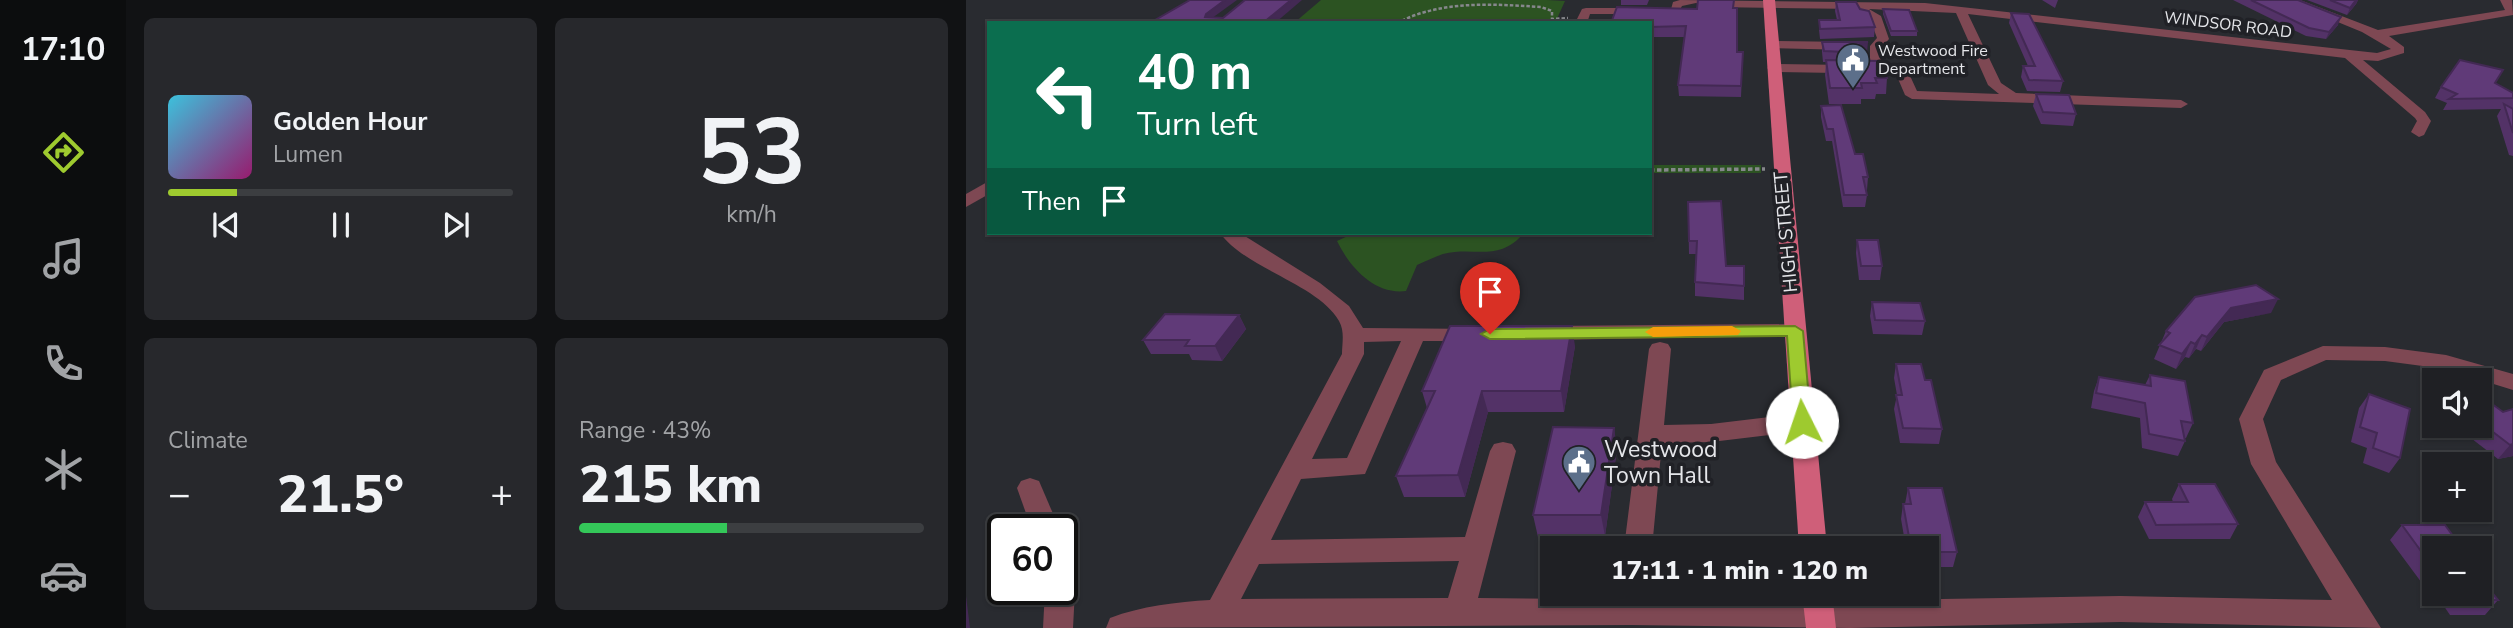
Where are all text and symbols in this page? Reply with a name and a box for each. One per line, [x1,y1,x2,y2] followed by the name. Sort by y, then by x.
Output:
[2163,6,2293,44] street label: WINDSOR ROAD
[21,28,105,71] text: 17:10
[1137,39,1252,106] text: 40 m
[1878,40,1988,80] place label: Westwood Fire Department
[1834,41,1872,90] public building icon: Westwood Fire Department
[1022,49,1113,140] icon: left
[697,91,806,215] text: 53
[1137,103,1257,146] text: Turn left
[273,104,428,139] text: Golden Hour
[39,128,88,177] icon: directions
[273,139,343,170] text: Lumen
[1768,170,1804,294] street label: HIGH STREET
[1095,182,1133,220] icon: arrive
[1022,184,1081,219] text: Then
[726,199,777,230] text: km/h
[207,206,245,244] icon: previous
[322,206,360,244] icon: pause
[437,206,475,244] icon: next
[39,234,88,283] icon: music
[1460,262,1520,334] pin
[1471,273,1509,311] icon: arrive
[39,339,88,388] icon: phone
[2422,368,2492,606] map controls
[2422,368,2492,438] button: sound
[1765,385,1839,459] position arrow
[579,415,711,446] text: Range · 43%
[168,425,248,456] text: Climate
[1604,434,1718,491] place label: Westwood Town Hall
[1560,443,1598,492] public building icon: Westwood Town Hall
[39,445,88,494] icon: climate
[579,449,762,520] text: 215 km
[2422,452,2492,522] button: +
[277,459,404,530] text: 21.5°
[168,469,191,520] text: −
[490,469,513,520] text: +
[987,514,1078,605] speed limit sign: 60
[2422,536,2492,606] button: −
[39,551,88,600] icon: car
[1611,553,1868,588] text: 17:11 · 1 min · 120 m

